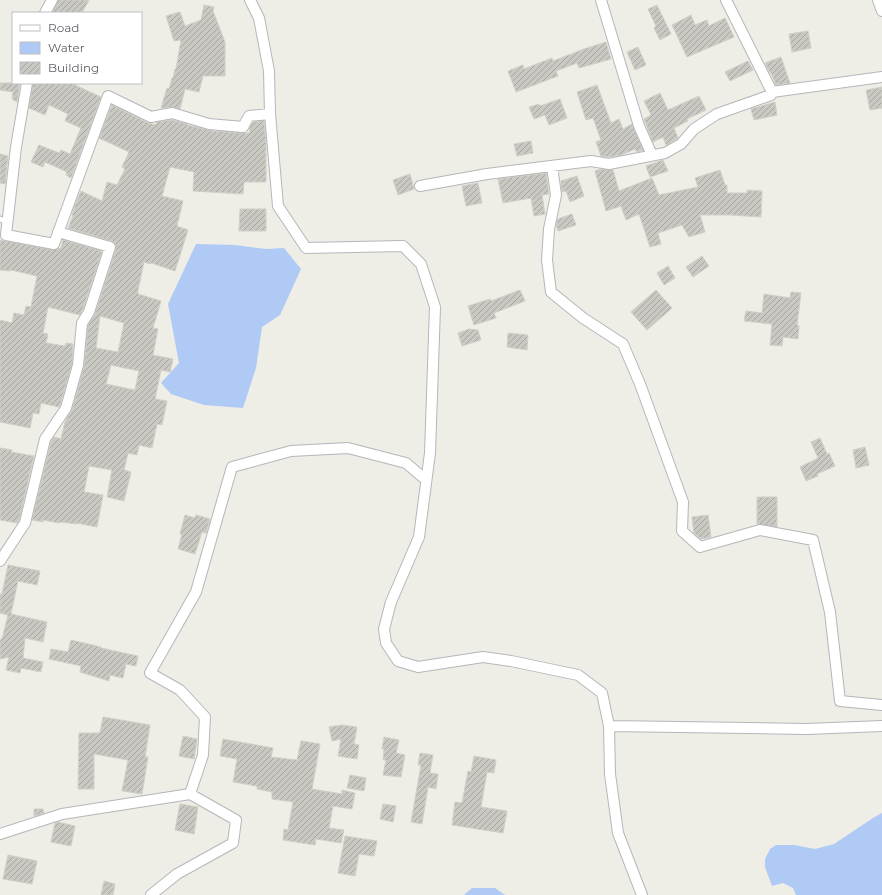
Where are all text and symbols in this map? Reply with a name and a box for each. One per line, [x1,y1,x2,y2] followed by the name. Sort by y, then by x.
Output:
[12,12,142,84] legend
[48,20,79,35] text: Road
[48,40,85,55] text: Water
[48,60,99,75] text: Building

